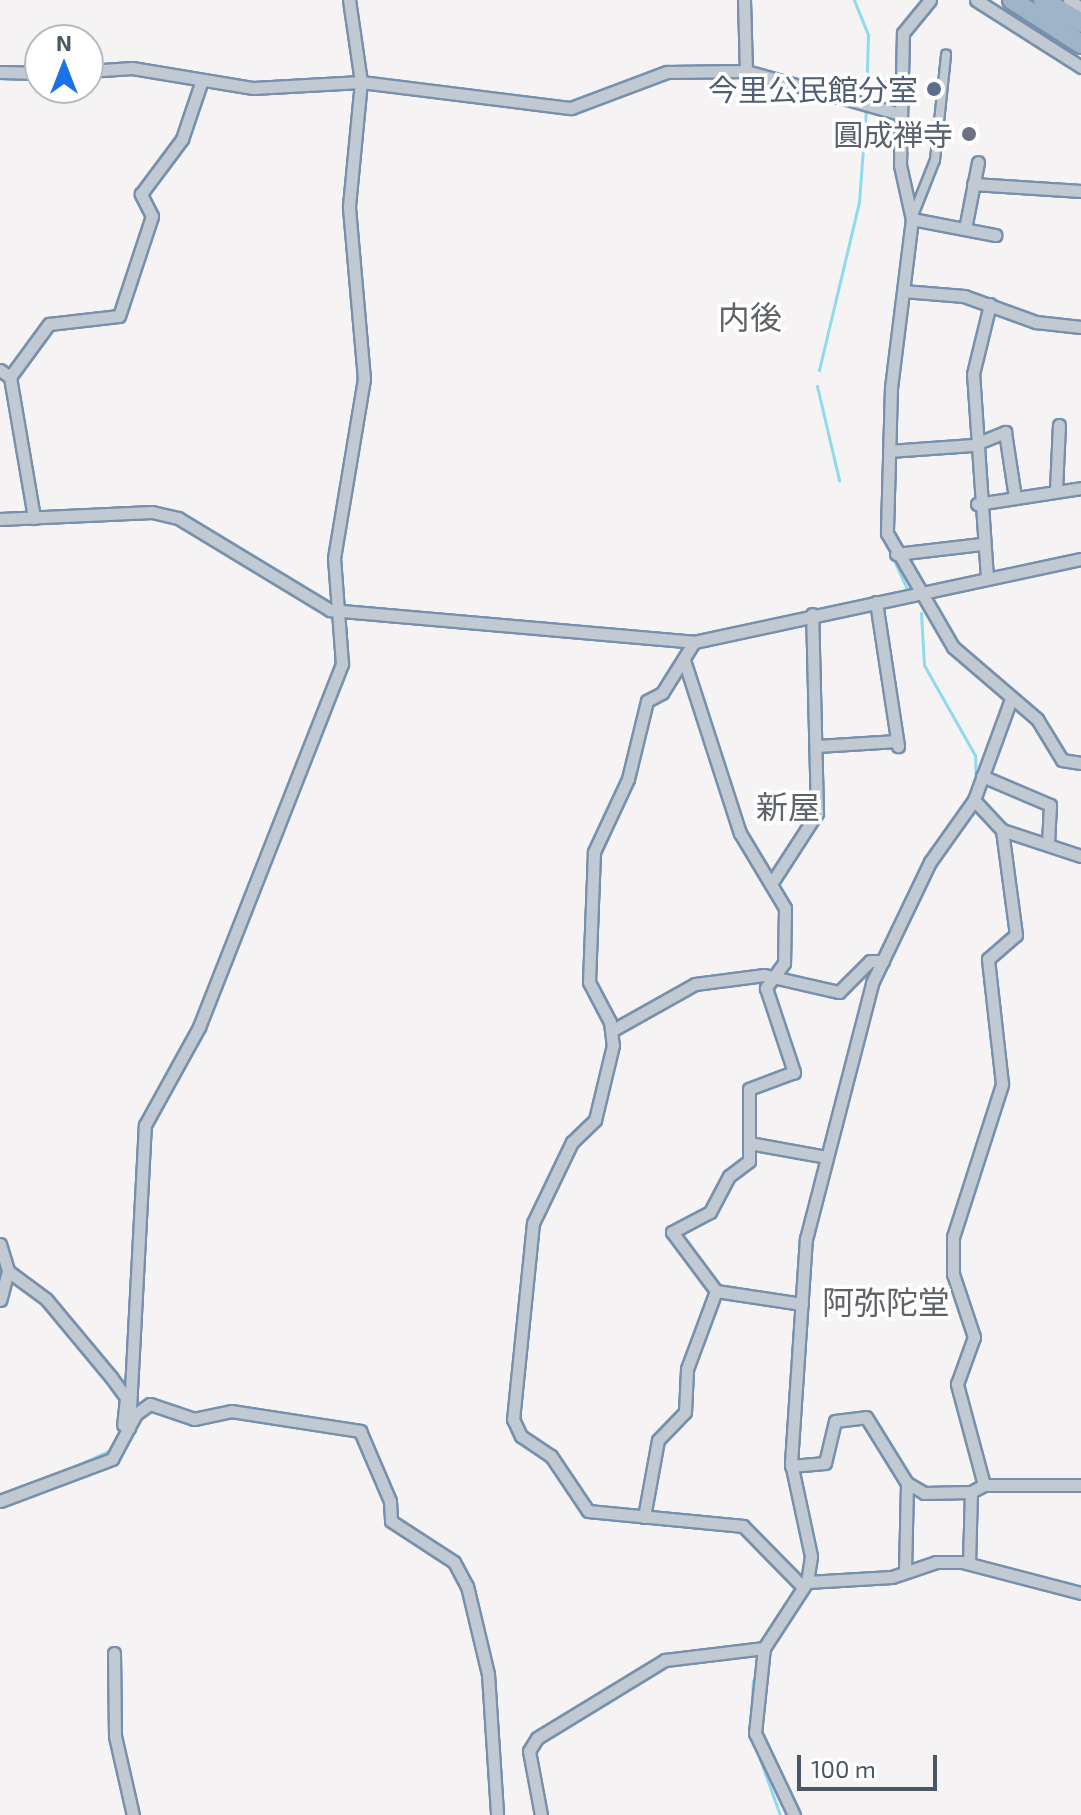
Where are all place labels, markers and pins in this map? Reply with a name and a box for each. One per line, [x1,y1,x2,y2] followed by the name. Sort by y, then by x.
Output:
[708,71,918,107] place label: 今里公民館分室
[925,80,943,98] marker: 今里公民館分室
[833,116,953,152] place label: 圓成禅寺
[960,125,978,143] marker: 圓成禅寺

